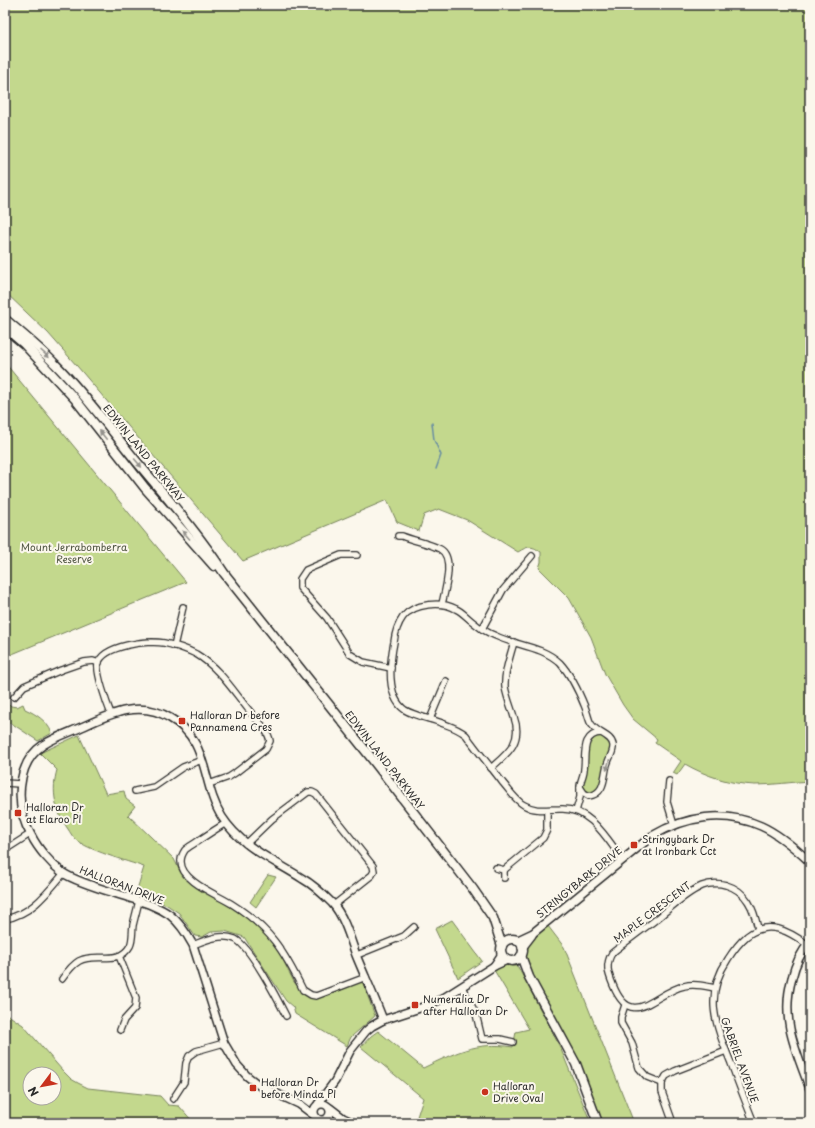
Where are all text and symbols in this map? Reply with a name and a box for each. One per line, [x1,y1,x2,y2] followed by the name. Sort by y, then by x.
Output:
[40,349,49,358] one-way arrow
[100,401,189,505] street label: EDWIN LAND PARKWAY
[99,429,107,440] one-way arrow
[134,458,143,469] one-way arrow
[182,529,191,540] one-way arrow
[21,539,128,566] park label: Mount Jerrabomberra Reserve
[190,707,280,734] place label: Halloran Dr before Pannamena Cres
[342,707,429,813] street label: EDWIN LAND PARKWAY
[177,716,187,726] marker: Halloran Dr before Pannamena Cres
[604,759,610,771] one-way arrow
[26,799,84,826] place label: Halloran Dr at Elaroo Pl
[13,808,23,818] marker: Halloran Dr at Elaroo Pl
[642,831,716,858] place label: Stringybark Dr at Ironbark Cct
[629,840,639,850] marker: Stringybark Dr at Ironbark Cct
[533,842,625,921] street label: STRINGYBARK DRIVE
[78,861,167,908] street label: HALLORAN DRIVE
[610,877,694,946] street label: MAPLE CRESCENT
[423,991,508,1018] place label: Numeralia Dr after Halloran Dr
[410,1000,420,1010] marker: Numeralia Dr after Halloran Dr
[718,1015,763,1105] street label: GABRIEL AVENUE
[22,1066,62,1106] north arrow
[261,1074,336,1101] place label: Halloran Dr before Minda Pl
[493,1078,544,1105] place label: Halloran Drive Oval
[23,1083,43,1100] text: N
[248,1083,258,1093] marker: Halloran Dr before Minda Pl
[480,1087,490,1097] marker: Halloran Drive Oval

